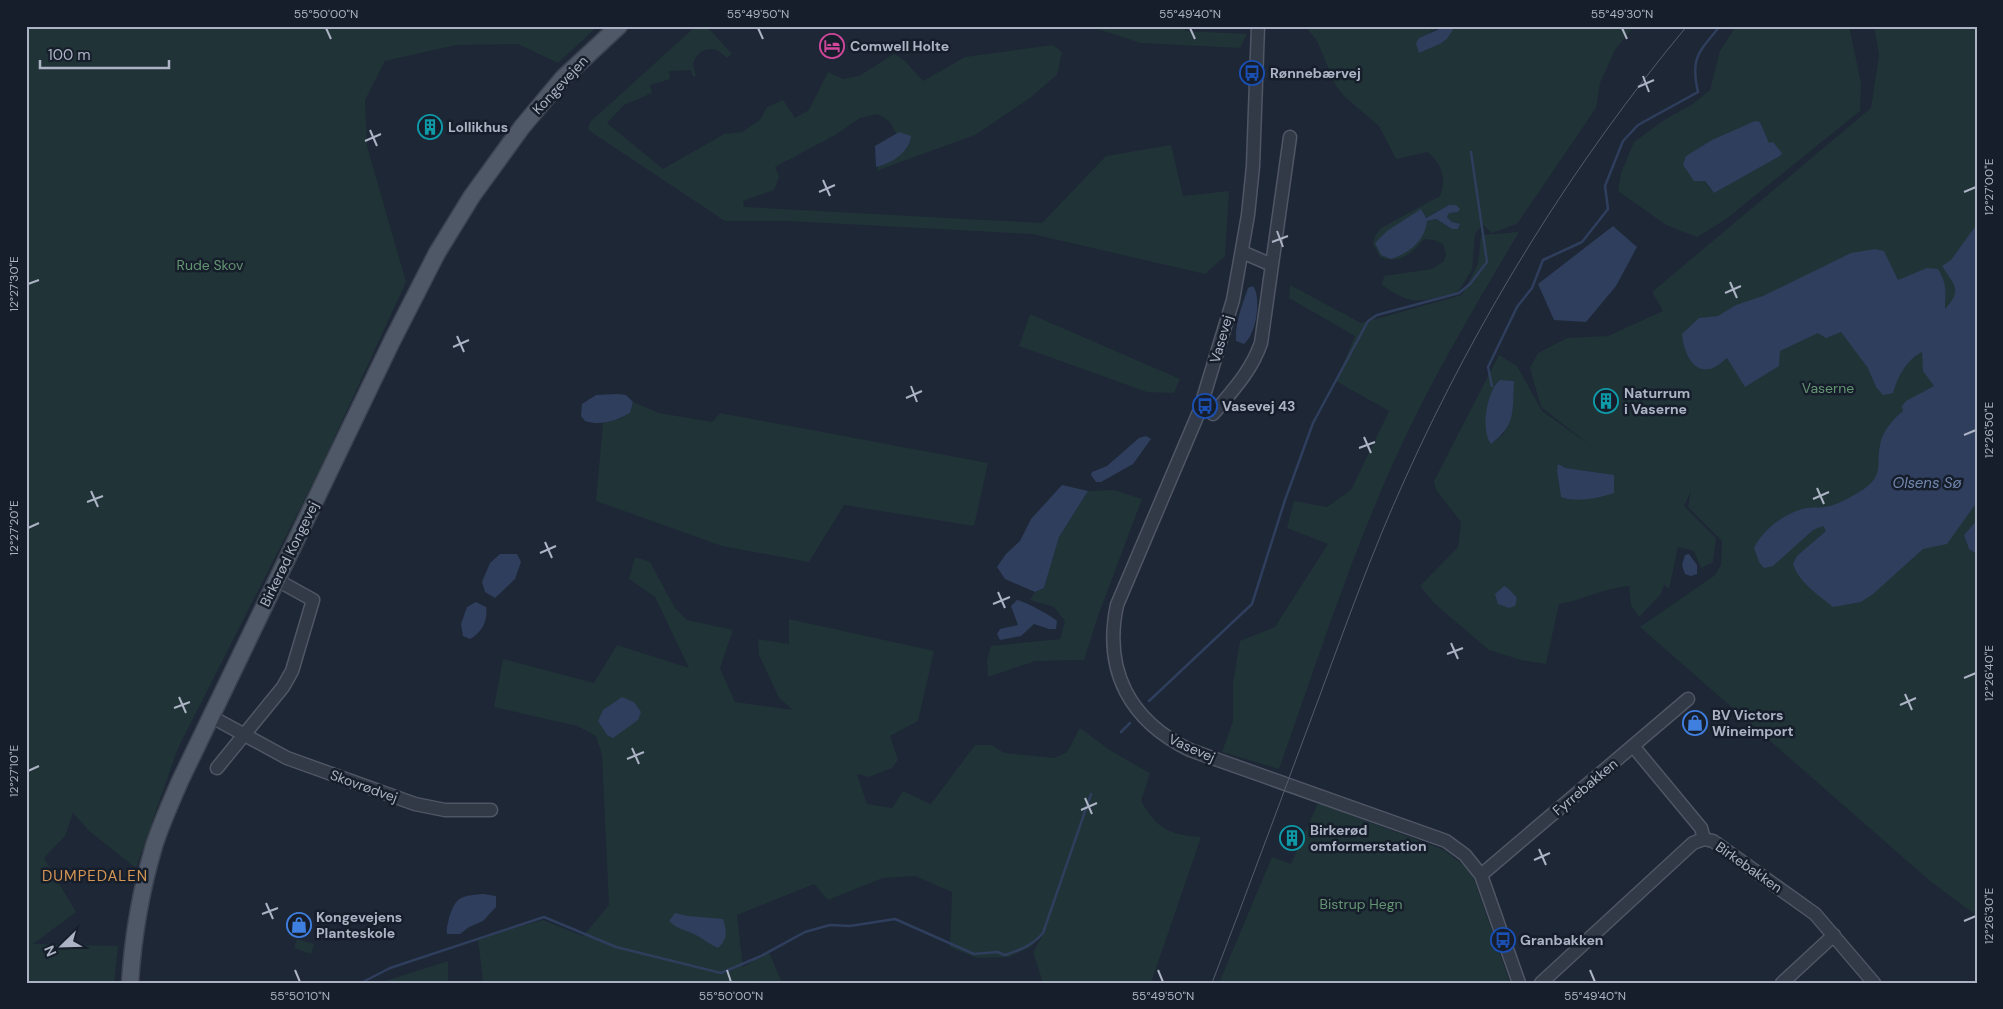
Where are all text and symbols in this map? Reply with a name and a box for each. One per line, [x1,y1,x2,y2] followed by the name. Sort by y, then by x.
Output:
[294,6,358,22] text: 55°50'00"N
[727,6,789,22] text: 55°49'50"N
[1159,6,1221,22] text: 55°49'40"N
[1591,6,1653,22] text: 55°49'30"N
[819,33,845,59] hotel icon: Comwell Holte
[850,37,949,55] place label: Comwell Holte
[40,38,169,70] scale bar
[48,45,91,65] text: 100 m
[528,52,592,118] street label: Kongevejen
[1239,60,1265,86] bus stop icon: Rønnebærvej
[1270,64,1361,82] place label: Rønnebærvej
[417,114,443,140] building icon: Lollikhus
[448,118,508,136] place label: Lollikhus
[1981,158,1997,215] text: 12°27'00"E
[6,256,22,312] text: 12°27'30"E
[177,256,244,274] park label: Rude Skov
[1206,313,1236,365] street label: Vasevej
[1802,379,1854,397] park label: Vaserne
[1624,384,1690,418] place label: Naturrum i Vaserne
[1593,388,1619,414] building icon: Naturrum i Vaserne
[1192,393,1218,419] bus stop icon: Vasevej 43
[1222,397,1295,415] place label: Vasevej 43
[1981,402,1997,458] text: 12°26'50"E
[1892,473,1963,493] water label: Olsens Sø
[256,498,322,610] street label: Birkerød Kongevej
[6,500,22,556] text: 12°27'20"E
[1981,645,1997,701] text: 12°26'40"E
[1712,706,1794,740] place label: BV Victors Wineimport
[1682,710,1708,736] shop icon: BV Victors Wineimport
[1166,730,1218,766] street label: Vasevej
[6,745,22,797] text: 12°27'10"E
[1549,755,1621,819] street label: Fyrrebakken
[328,765,400,807] street label: Skovrødvej
[1310,821,1427,855] place label: Birkerød omformerstation
[1279,825,1305,851] building icon: Birkerød omformerstation
[1712,837,1786,897] street label: Birkebakken
[42,866,148,886] district label: DUMPEDALEN
[1981,887,1997,944] text: 12°26'30"E
[1320,895,1403,913] park label: Bistrup Hegn
[316,908,402,942] place label: Kongevejens Planteskole
[286,912,312,938] shop icon: Kongevejens Planteskole
[38,922,88,972] north arrow
[1490,927,1516,953] bus stop icon: Granbakken
[1520,931,1604,949] place label: Granbakken
[40,943,60,959] text: N
[270,988,330,1004] text: 55°50'10"N
[699,988,763,1004] text: 55°50'00"N
[1132,988,1194,1004] text: 55°49'50"N
[1564,988,1626,1004] text: 55°49'40"N

